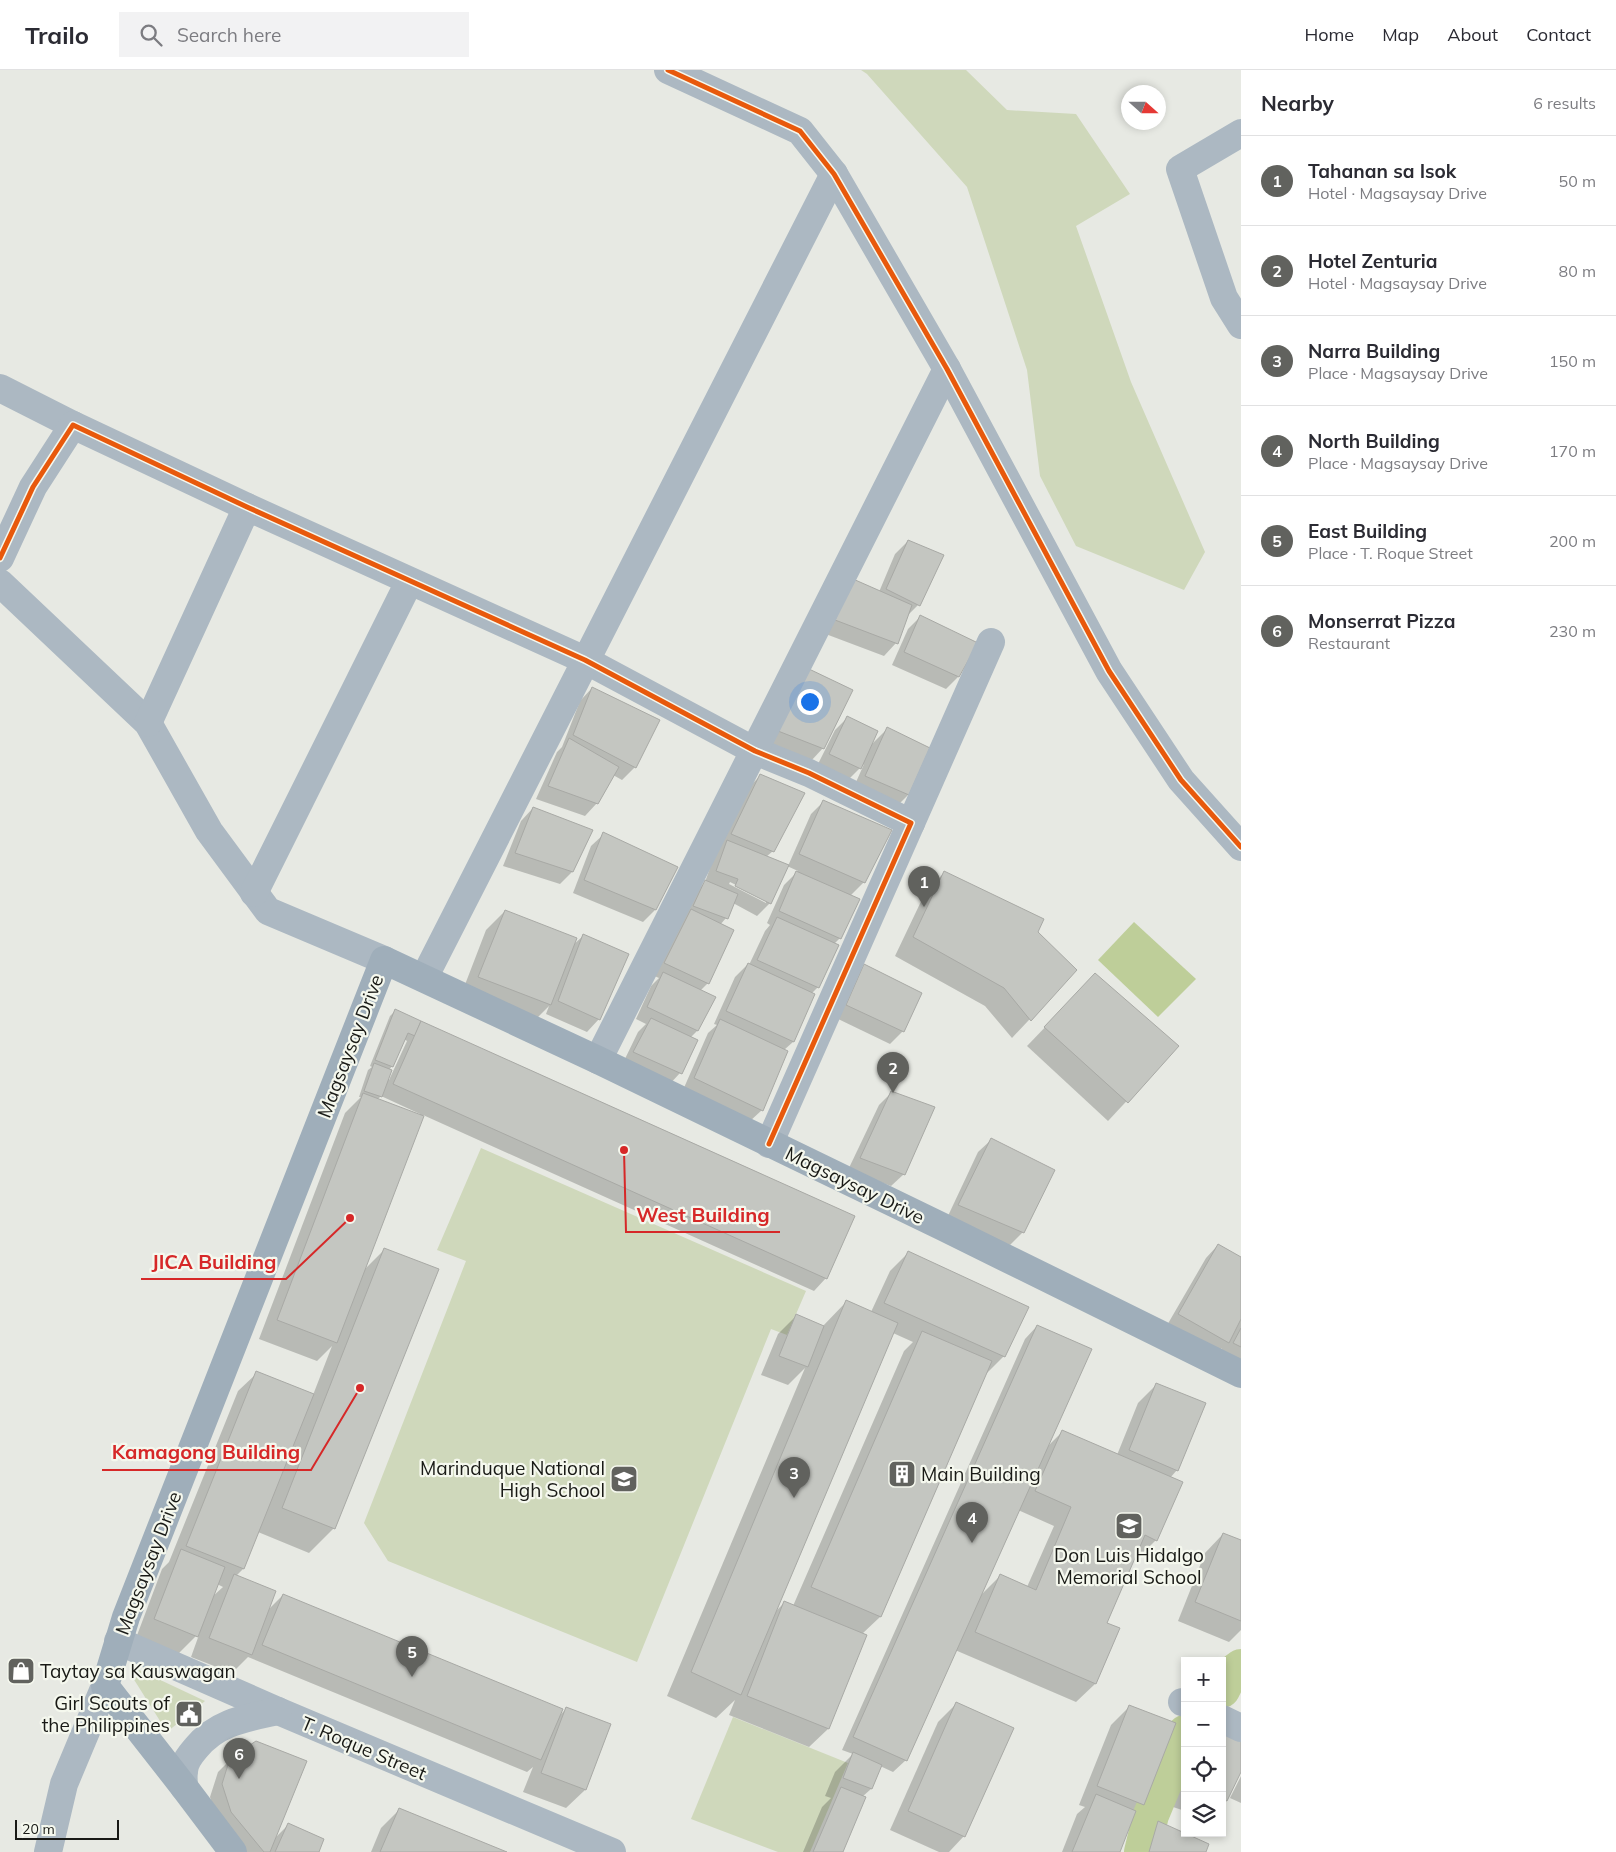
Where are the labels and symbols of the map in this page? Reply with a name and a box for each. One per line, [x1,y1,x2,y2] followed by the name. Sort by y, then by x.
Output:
[1121,85,1166,130] north arrow
[797,689,823,715] your location
[908,866,940,907] pin: 1
[312,971,388,1121] street label: Magsaysay Drive
[877,1052,909,1093] pin: 2
[782,1141,928,1229] street label: Magsaysay Drive
[626,1197,780,1232] callout: West Building
[636,1202,770,1227] text: West Building
[141,1244,286,1279] callout: JICA Building
[151,1249,277,1274] text: JICA Building
[102,1435,311,1470] callout: Kamagong Building
[112,1439,300,1464] text: Kamagong Building
[420,1456,605,1502] place label: Marinduque National High School
[778,1457,810,1498] pin: 3
[887,1459,917,1489] building icon: Main Building
[921,1462,1041,1486] place label: Main Building
[609,1464,639,1494] school or university icon: Marinduque National High School
[110,1488,186,1638] street label: Magsaysay Drive
[956,1502,988,1543] pin: 4
[1114,1511,1144,1541] school or university icon: Don Luis Hidalgo Memorial School
[1054,1543,1204,1589] place label: Don Luis Hidalgo Memorial School
[396,1636,428,1677] pin: 5
[6,1656,36,1686] shop icon: Taytay sa Kauswagan
[40,1659,236,1683] place label: Taytay sa Kauswagan
[42,1691,171,1737] place label: Girl Scouts of the Philippines
[174,1699,204,1729] public building icon: Girl Scouts of the Philippines
[298,1711,431,1785] street label: T. Roque Street
[223,1738,255,1779] pin: 6
[15,1817,119,1840] scale bar

